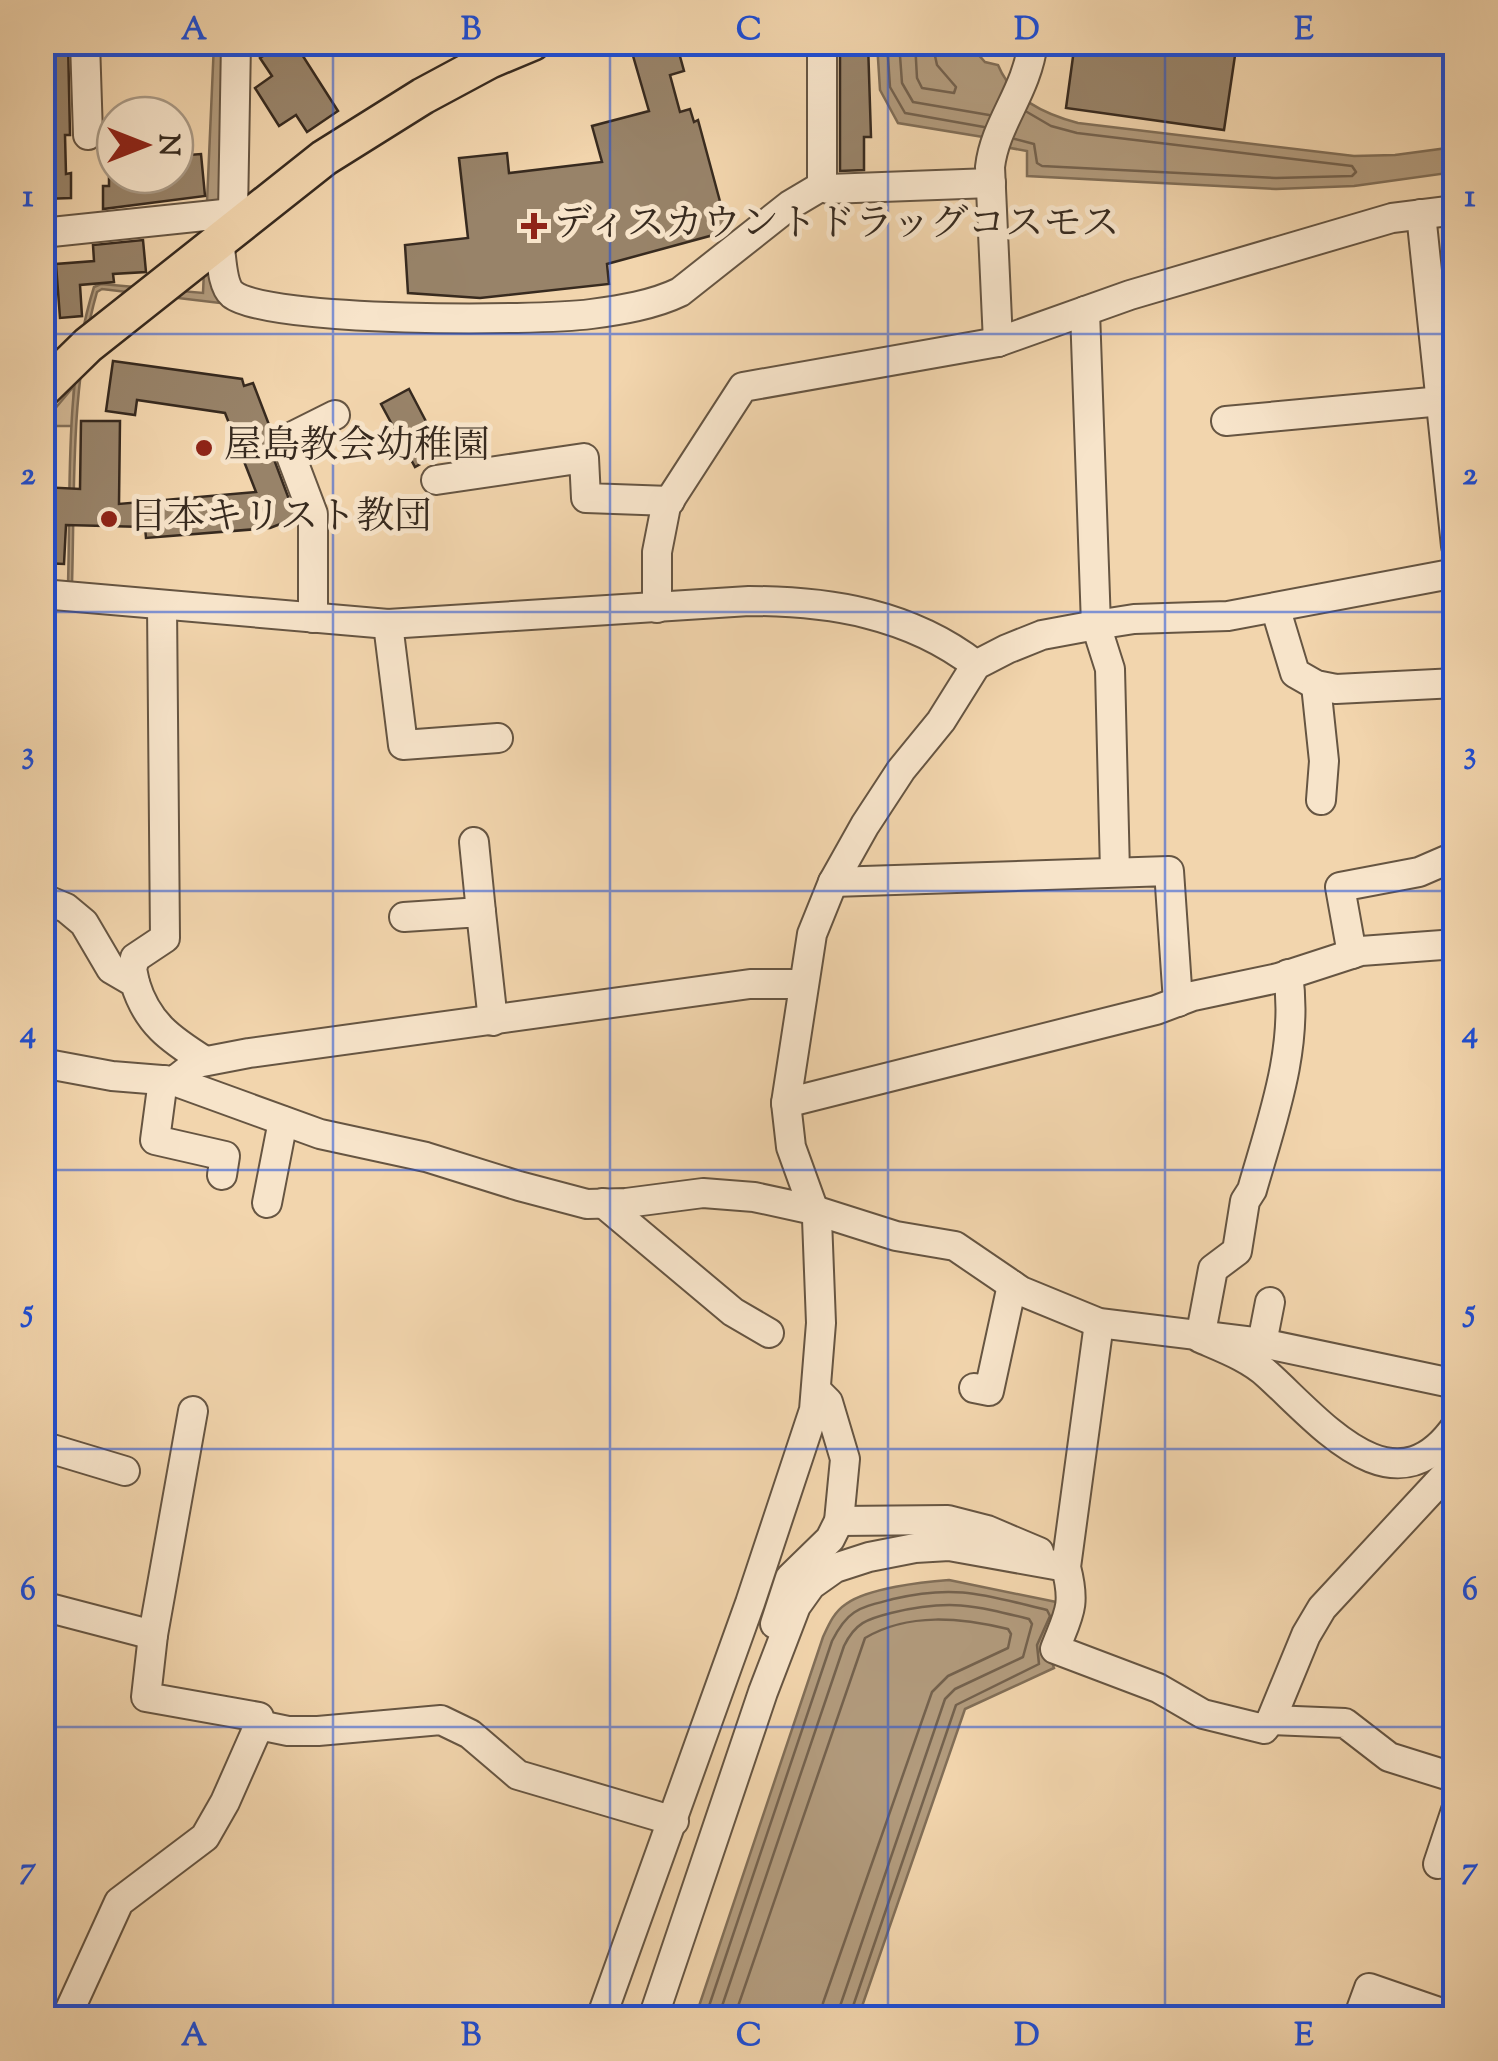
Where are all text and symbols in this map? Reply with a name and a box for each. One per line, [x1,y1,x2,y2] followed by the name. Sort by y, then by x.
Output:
[181,8,207,54] text: A
[461,8,481,54] text: B
[736,8,762,54] text: C
[1014,8,1040,54] text: D
[1294,8,1314,54] text: E
[95,95,195,195] north arrow
[147,134,187,156] text: N
[23,175,34,221] text: 1
[1465,175,1476,221] text: 1
[554,199,1119,253] place label: ディスカウントドラッグコスモス
[523,215,545,237] marker: ディスカウントドラッグコスモス
[224,421,490,475] place label: 屋島教会幼稚園
[193,437,215,459] marker: 屋島教会幼稚園
[21,453,36,499] text: 2
[1463,453,1478,499] text: 2
[129,492,432,546] place label: 日本キリスト教団
[98,508,120,530] marker: 日本キリスト教団
[22,732,34,778] text: 3
[1464,732,1476,778] text: 3
[19,1011,36,1057] text: 4
[1461,1011,1478,1057] text: 4
[20,1290,34,1336] text: 5
[1462,1290,1476,1336] text: 5
[20,1568,36,1614] text: 6
[1462,1568,1478,1614] text: 6
[20,1847,36,1893] text: 7
[1462,1847,1478,1893] text: 7
[181,2014,207,2060] text: A
[461,2014,481,2060] text: B
[736,2014,762,2060] text: C
[1014,2014,1040,2060] text: D
[1294,2014,1314,2060] text: E

